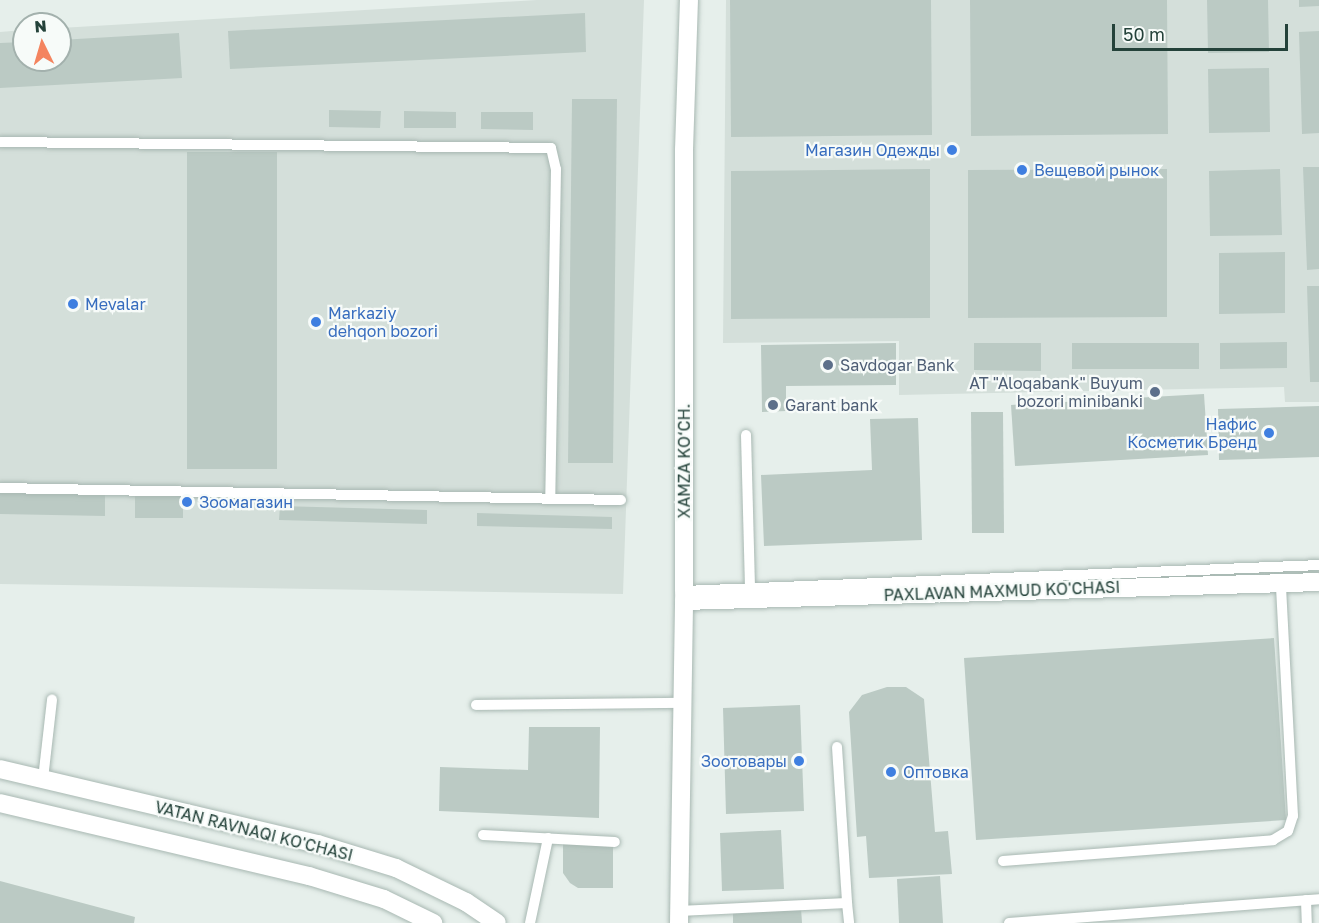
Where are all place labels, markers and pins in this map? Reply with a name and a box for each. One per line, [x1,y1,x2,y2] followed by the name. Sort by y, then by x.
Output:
[805,140,940,160] place label: Магазин Одежды
[945,143,959,157] marker: Магазин Одежды
[1034,160,1159,180] place label: Вещевой рынок
[1015,163,1029,177] marker: Вещевой рынок
[85,294,146,314] place label: Mevalar
[66,297,80,311] marker: Mevalar
[328,303,438,341] place label: Markaziy dehqon bozori
[309,315,323,329] marker: Markaziy dehqon bozori
[840,355,955,375] place label: Savdogar Bank
[821,358,835,372] marker: Savdogar Bank
[969,373,1143,411] place label: AT "Aloqabank" Buyum bozori minibanki
[1148,385,1162,399] marker: AT "Aloqabank" Buyum bozori minibanki
[785,395,878,415] place label: Garant bank
[766,398,780,412] marker: Garant bank
[1127,414,1257,452] place label: Нафис Косметик Бренд
[1262,426,1276,440] marker: Нафис Косметик Бренд
[199,492,293,512] place label: Зоомагазин
[180,495,194,509] marker: Зоомагазин
[701,751,787,771] place label: Зоотовары
[792,754,806,768] marker: Зоотовары
[903,762,969,782] place label: Оптовка
[884,765,898,779] marker: Оптовка

